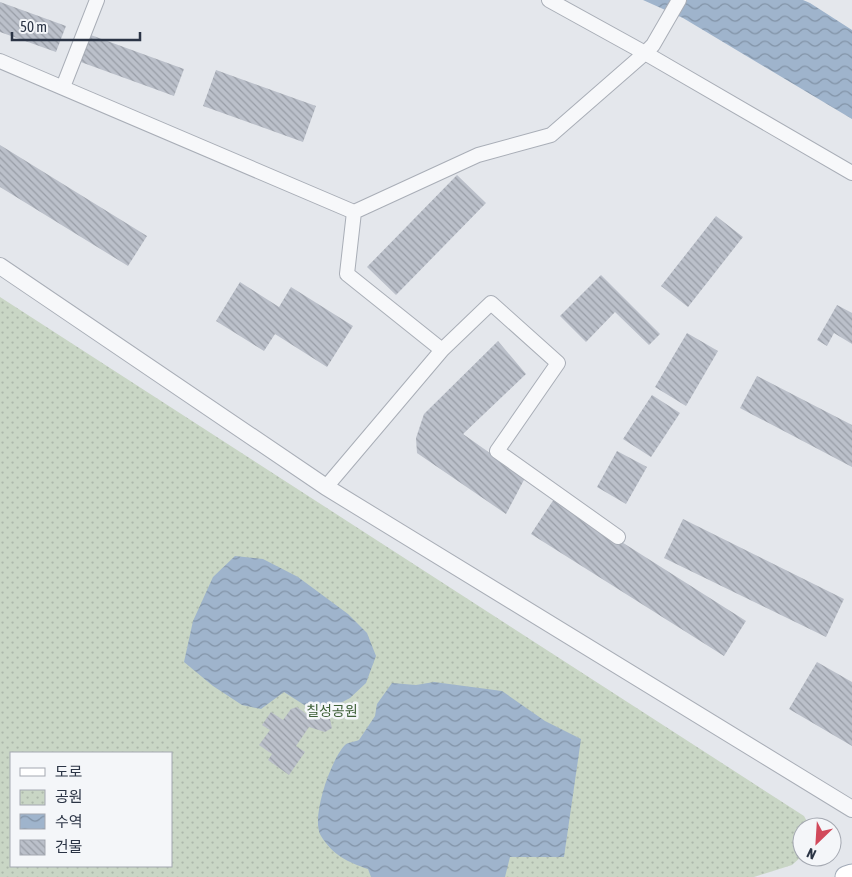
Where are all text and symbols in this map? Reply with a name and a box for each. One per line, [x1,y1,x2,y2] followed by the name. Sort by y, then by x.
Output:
[12,10,140,42] scale bar
[20,18,47,35] text: 50 m
[306,703,358,719] park label: 칠성공원
[10,752,172,867] legend
[55,763,83,780] text: 도로
[55,788,83,805] text: 공원
[55,813,83,830] text: 수역
[792,817,842,867] north arrow
[55,838,83,855] text: 건물
[804,845,819,863] text: N

